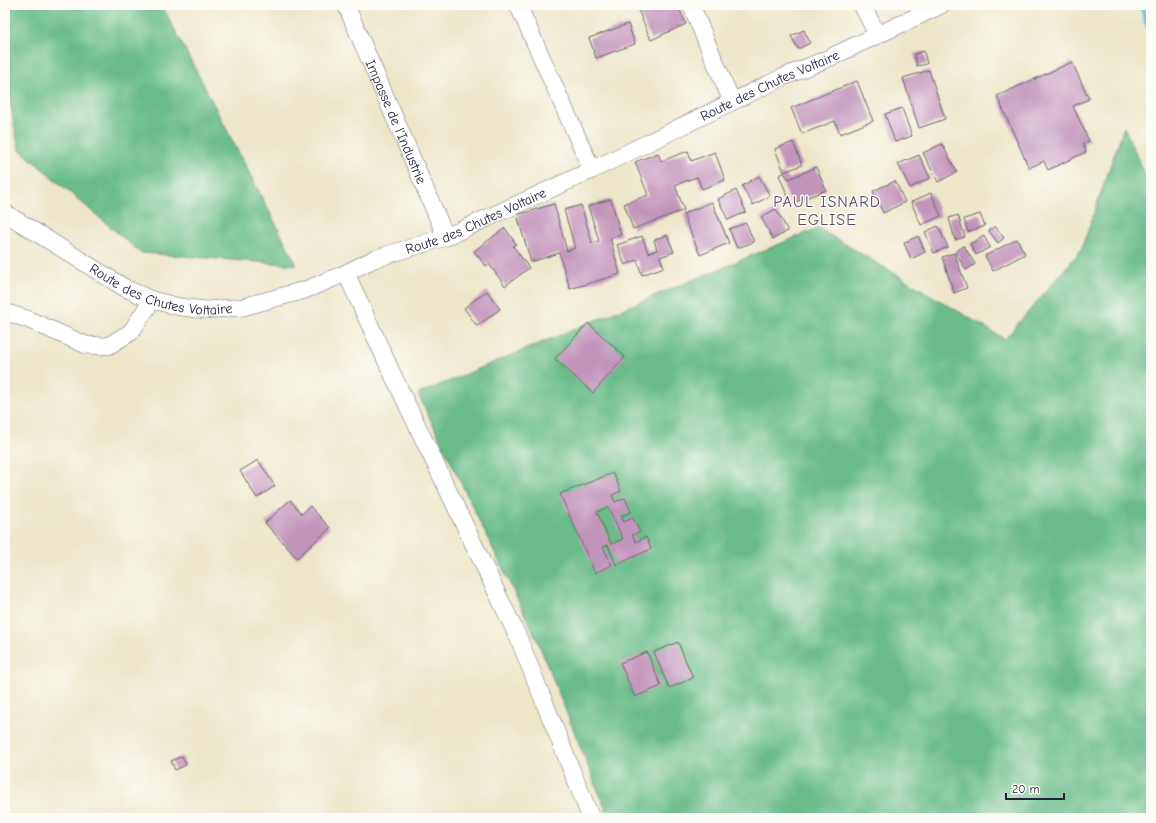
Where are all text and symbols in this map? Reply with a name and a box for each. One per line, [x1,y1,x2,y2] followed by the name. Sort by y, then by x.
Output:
[698,46,842,125] street label: Route des Chutes Voltaire
[362,57,430,186] street label: Impasse de l'Industrie
[404,184,549,258] street label: Route des Chutes Voltaire
[773,193,881,229] district label: PAUL ISNARD EGLISE
[86,260,233,319] street label: Route des Chutes Voltaire
[1006,775,1064,801] scale bar
[1012,782,1040,796] text: 20 m

